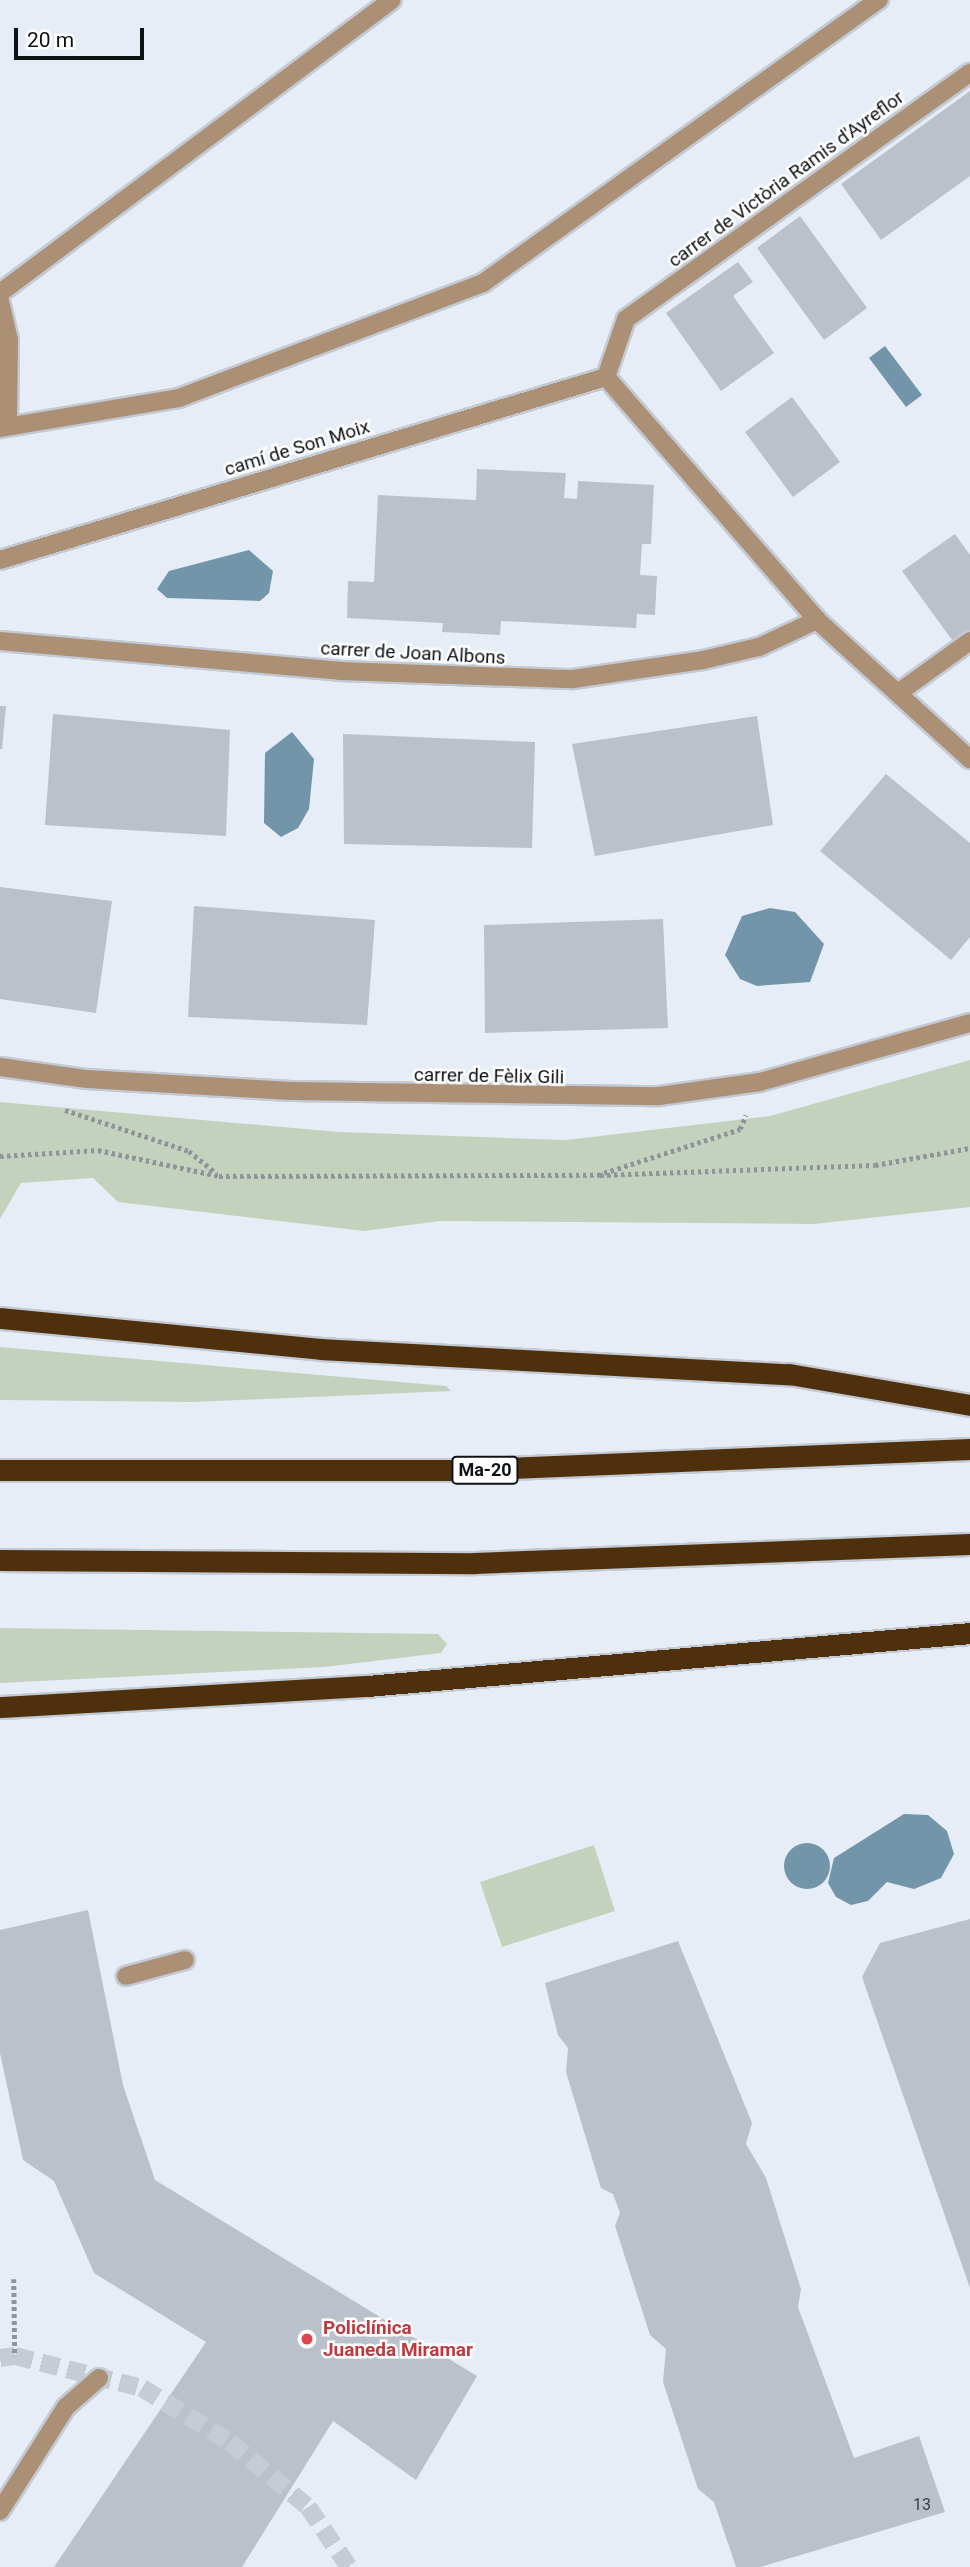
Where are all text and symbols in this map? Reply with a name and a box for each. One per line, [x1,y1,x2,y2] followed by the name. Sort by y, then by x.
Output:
[18,14,147,58] scale bar
[27,28,74,52] text: 20 m
[664,86,908,272] street label: carrer de Victòria Ramis d'Ayreflor
[222,415,372,481] street label: camí de Son Moix
[320,637,506,669] street label: carrer de Joan Albons
[414,1063,564,1089] street label: carrer de Fèlix Gili
[450,1456,520,1484] road number: Ma-20
[323,2317,473,2361] place label: Policlínica Juaneda Miramar
[297,2329,317,2349] marker: Policlínica Juaneda Miramar
[913,2495,931,2515] house number: 13

